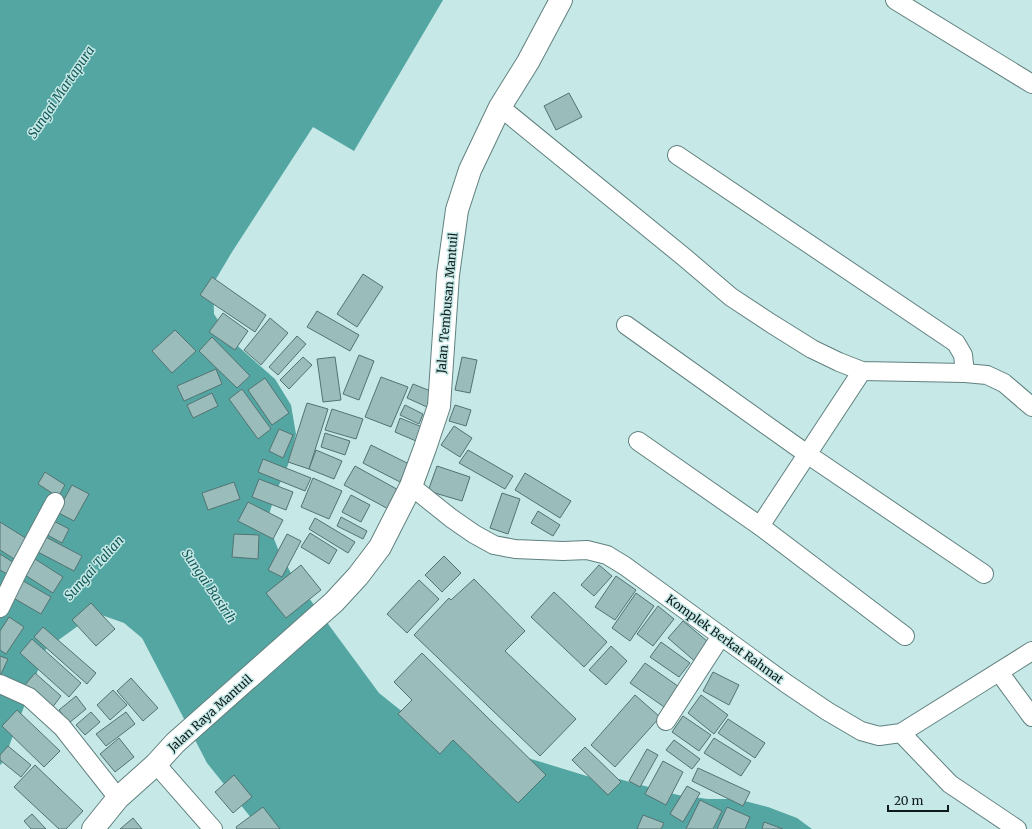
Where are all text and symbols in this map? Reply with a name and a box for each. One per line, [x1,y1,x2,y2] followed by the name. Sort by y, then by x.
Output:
[24,43,98,141] water label: Sungai Martapura
[433,232,461,375] street label: Jalan Tembusan Mantuil
[60,532,128,604] water label: Sungai Talian
[178,546,240,626] water label: Sungai Basirih
[663,591,787,687] street label: Komplek Berkat Rahmat
[164,671,255,755] street label: Jalan Raya Mantuil
[888,787,948,813] scale bar
[894,793,923,808] text: 20 m

